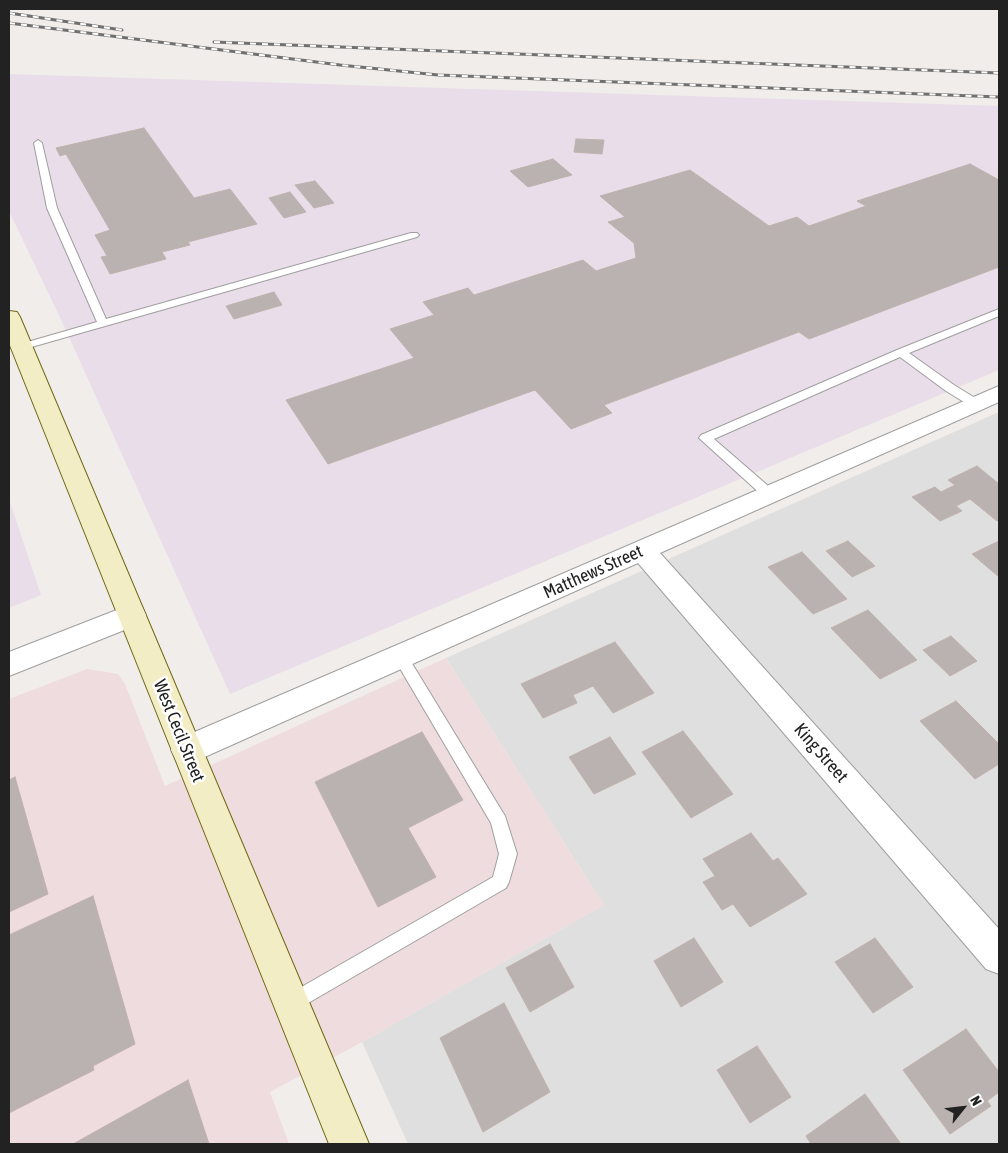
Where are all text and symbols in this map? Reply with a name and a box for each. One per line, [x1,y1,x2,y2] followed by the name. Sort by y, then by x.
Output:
[540,540,646,604] street label: Matthews Street
[149,677,209,785] street label: West Cecil Street
[789,719,853,787] street label: King Street
[938,1083,988,1133] north arrow
[967,1093,985,1108] text: N

